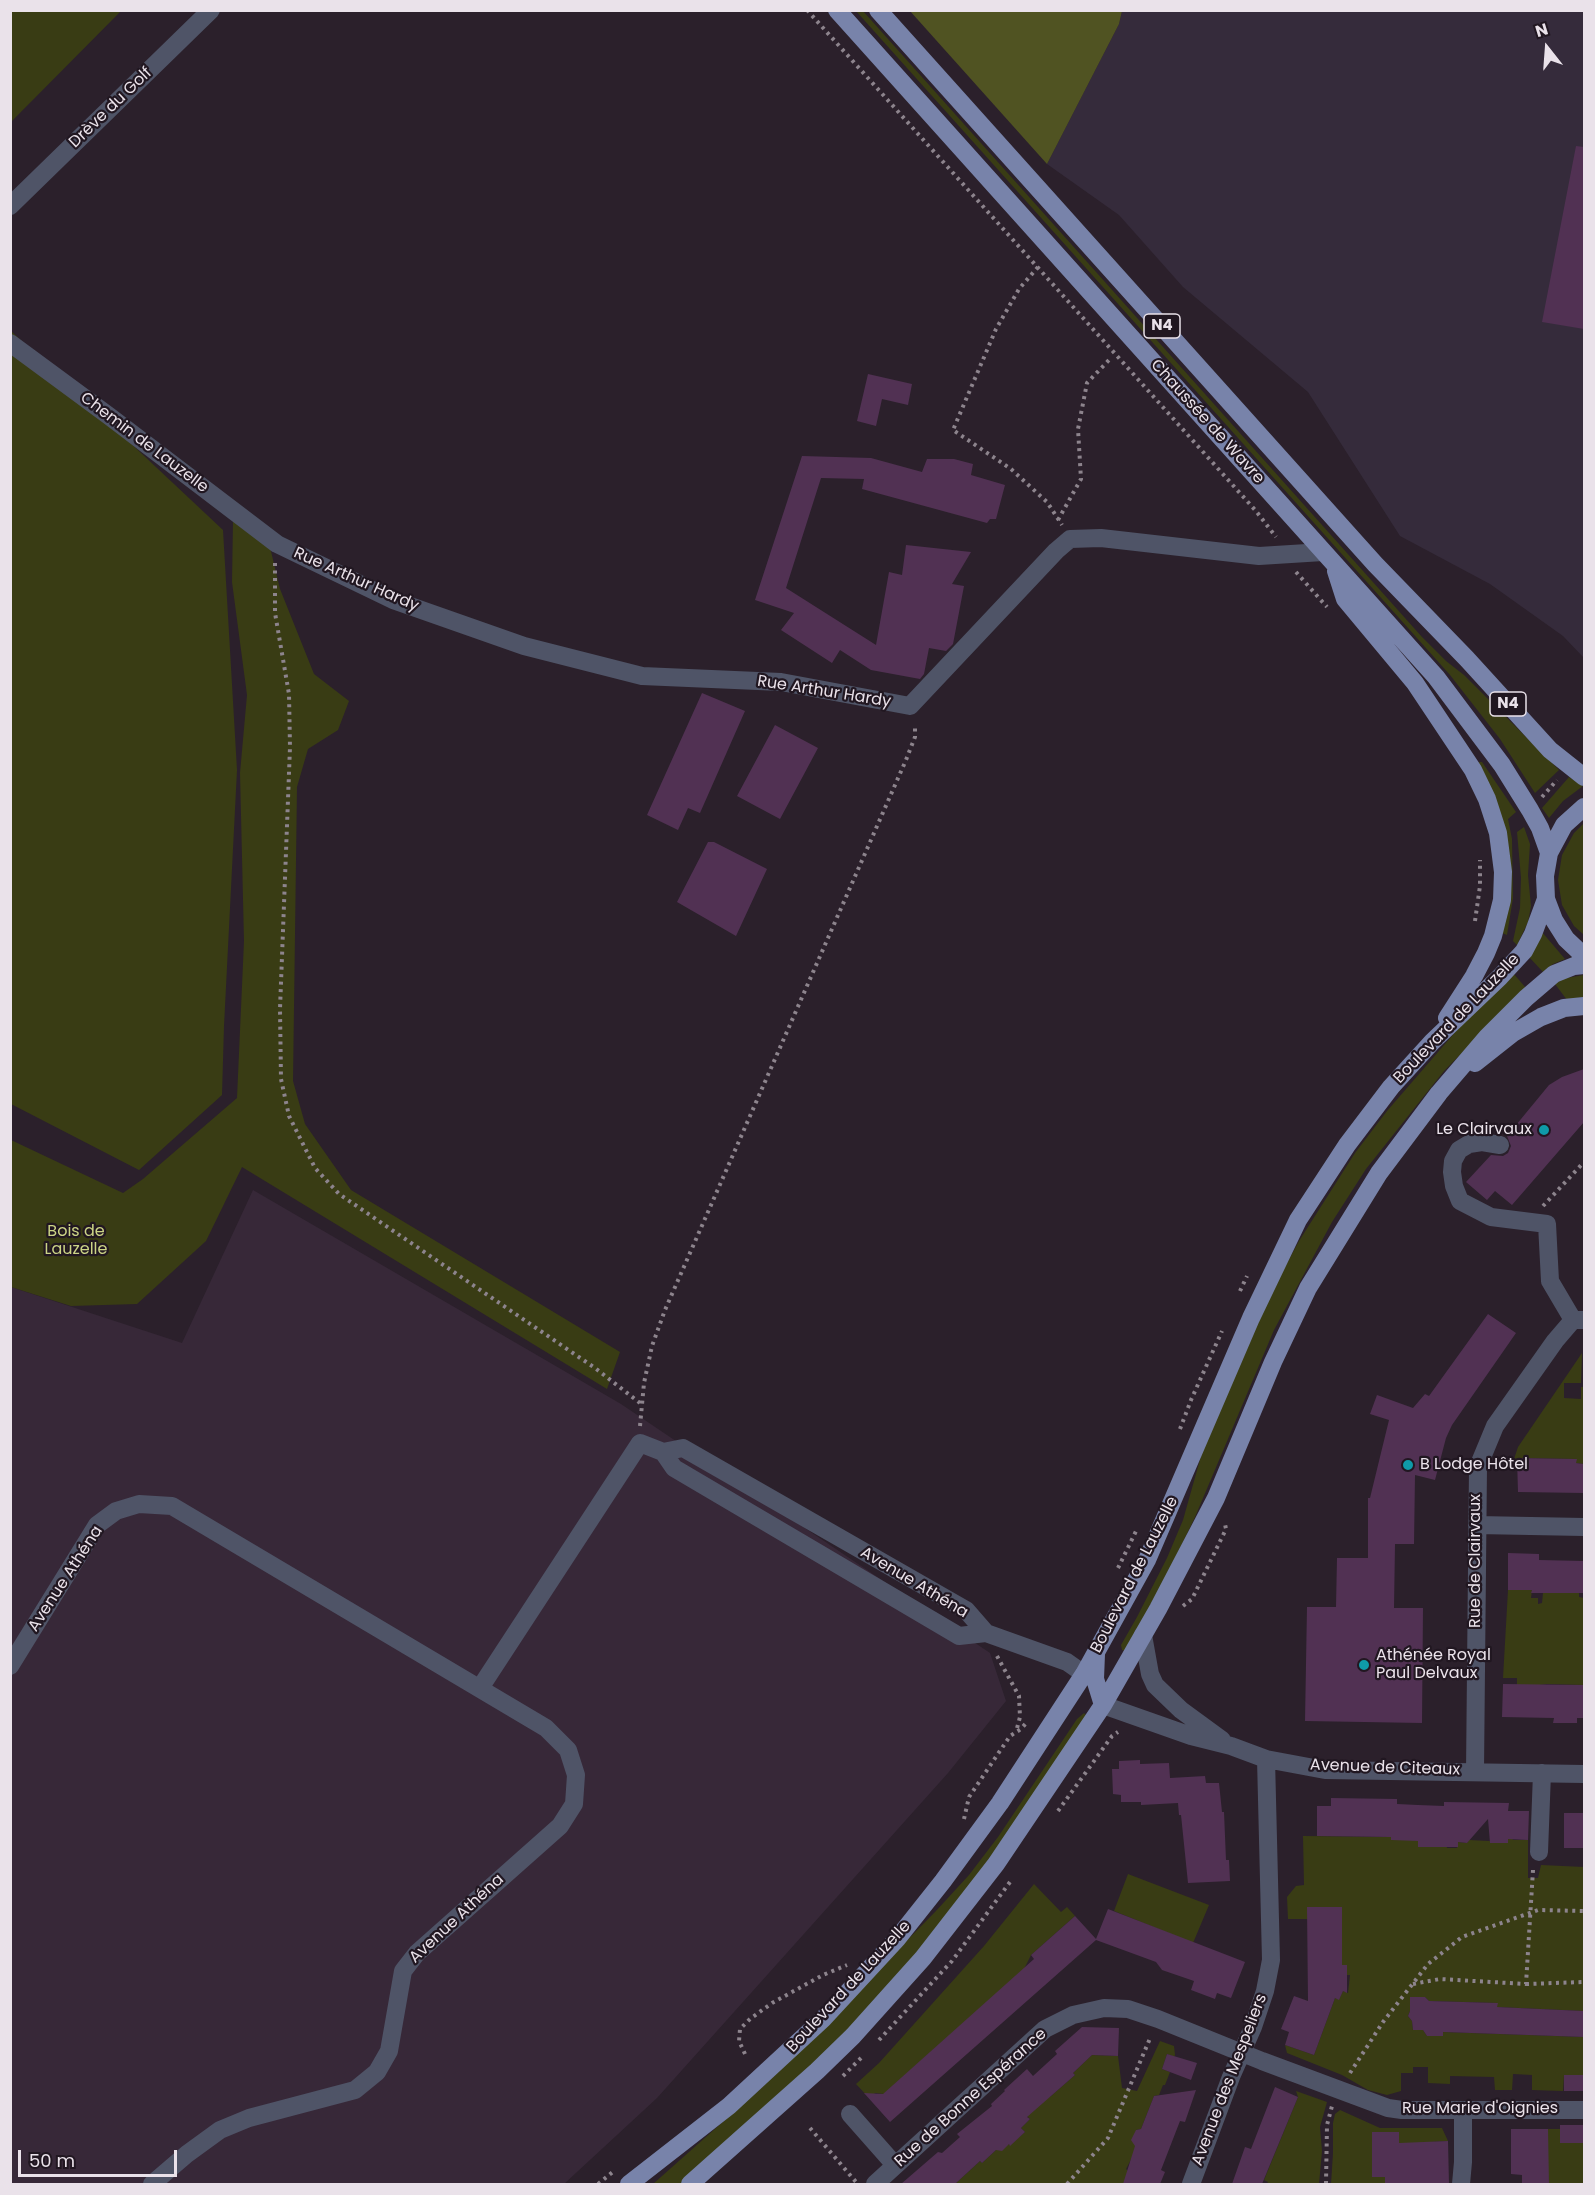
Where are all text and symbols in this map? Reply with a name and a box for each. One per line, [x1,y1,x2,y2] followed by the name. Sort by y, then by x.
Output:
[1517,18,1577,78] north arrow
[1532,18,1551,43] text: N
[66,64,156,152] street label: Drève du Golf
[1144,314,1180,338] road number: N4
[1146,356,1268,488] street label: Chaussée de Wavre
[76,389,212,497] street label: Chemin de Lauzelle
[290,544,422,616] street label: Rue Arthur Hardy
[756,672,892,712] street label: Rue Arthur Hardy
[1490,692,1526,716] road number: N4
[1390,950,1524,1088] street label: Boulevard de Lauzelle
[1436,1120,1532,1140] place label: Le Clairvaux
[1537,1123,1551,1137] marker: Le Clairvaux
[45,1222,107,1260] park label: Bois de Lauzelle
[1420,1455,1528,1475] place label: B Lodge Hôtel
[1401,1458,1415,1472] marker: B Lodge Hôtel
[1087,1494,1183,1656] street label: Boulevard de Lauzelle
[1466,1494,1486,1628] street label: Rue de Clairvaux
[25,1523,107,1635] street label: Avenue Athéna
[857,1543,971,1623] street label: Avenue Athéna
[1376,1646,1491,1684] place label: Athénée Royal Paul Delvaux
[1357,1658,1371,1672] marker: Athénée Royal Paul Delvaux
[1310,1756,1460,1780] street label: Avenue de Citeaux
[406,1870,508,1968] street label: Avenue Athéna
[783,1917,915,2057] street label: Boulevard de Lauzelle
[1188,1991,1272,2169] street label: Avenue des Mespeliers
[891,2025,1051,2171] street label: Rue de Bonne Espérance
[1402,2099,1558,2119] street label: Rue Marie d'Oignies
[21,2138,180,2176] scale bar
[29,2148,75,2173] text: 50 m

